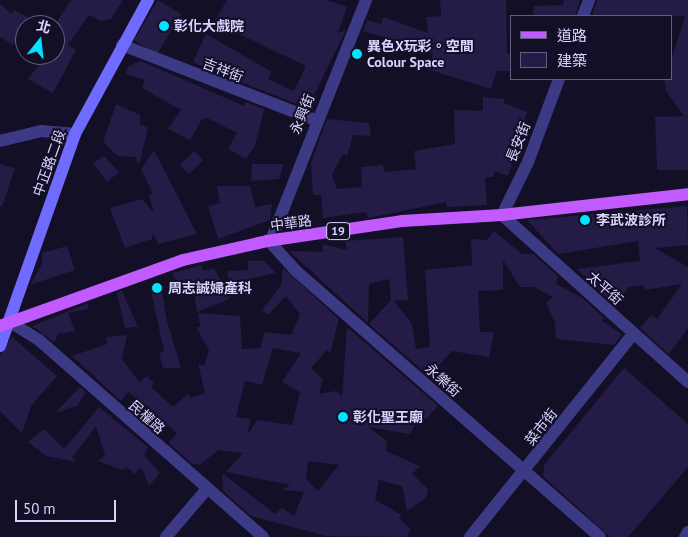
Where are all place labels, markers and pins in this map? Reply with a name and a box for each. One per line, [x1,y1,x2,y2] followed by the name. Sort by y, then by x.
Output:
[174,18,244,34] place label: 彰化大戲院
[158,20,170,32] marker: 彰化大戲院
[367,38,474,70] place label: 異色X玩彩。空間 Colour Space
[351,48,363,60] marker: 異色X玩彩。空間 Colour Space
[596,212,666,228] place label: 李武波診所
[578,213,592,227] marker: 李武波診所
[168,280,252,296] place label: 周志誠婦產科
[150,281,164,295] marker: 周志誠婦產科
[353,409,423,425] place label: 彰化聖王廟
[337,411,349,423] marker: 彰化聖王廟

